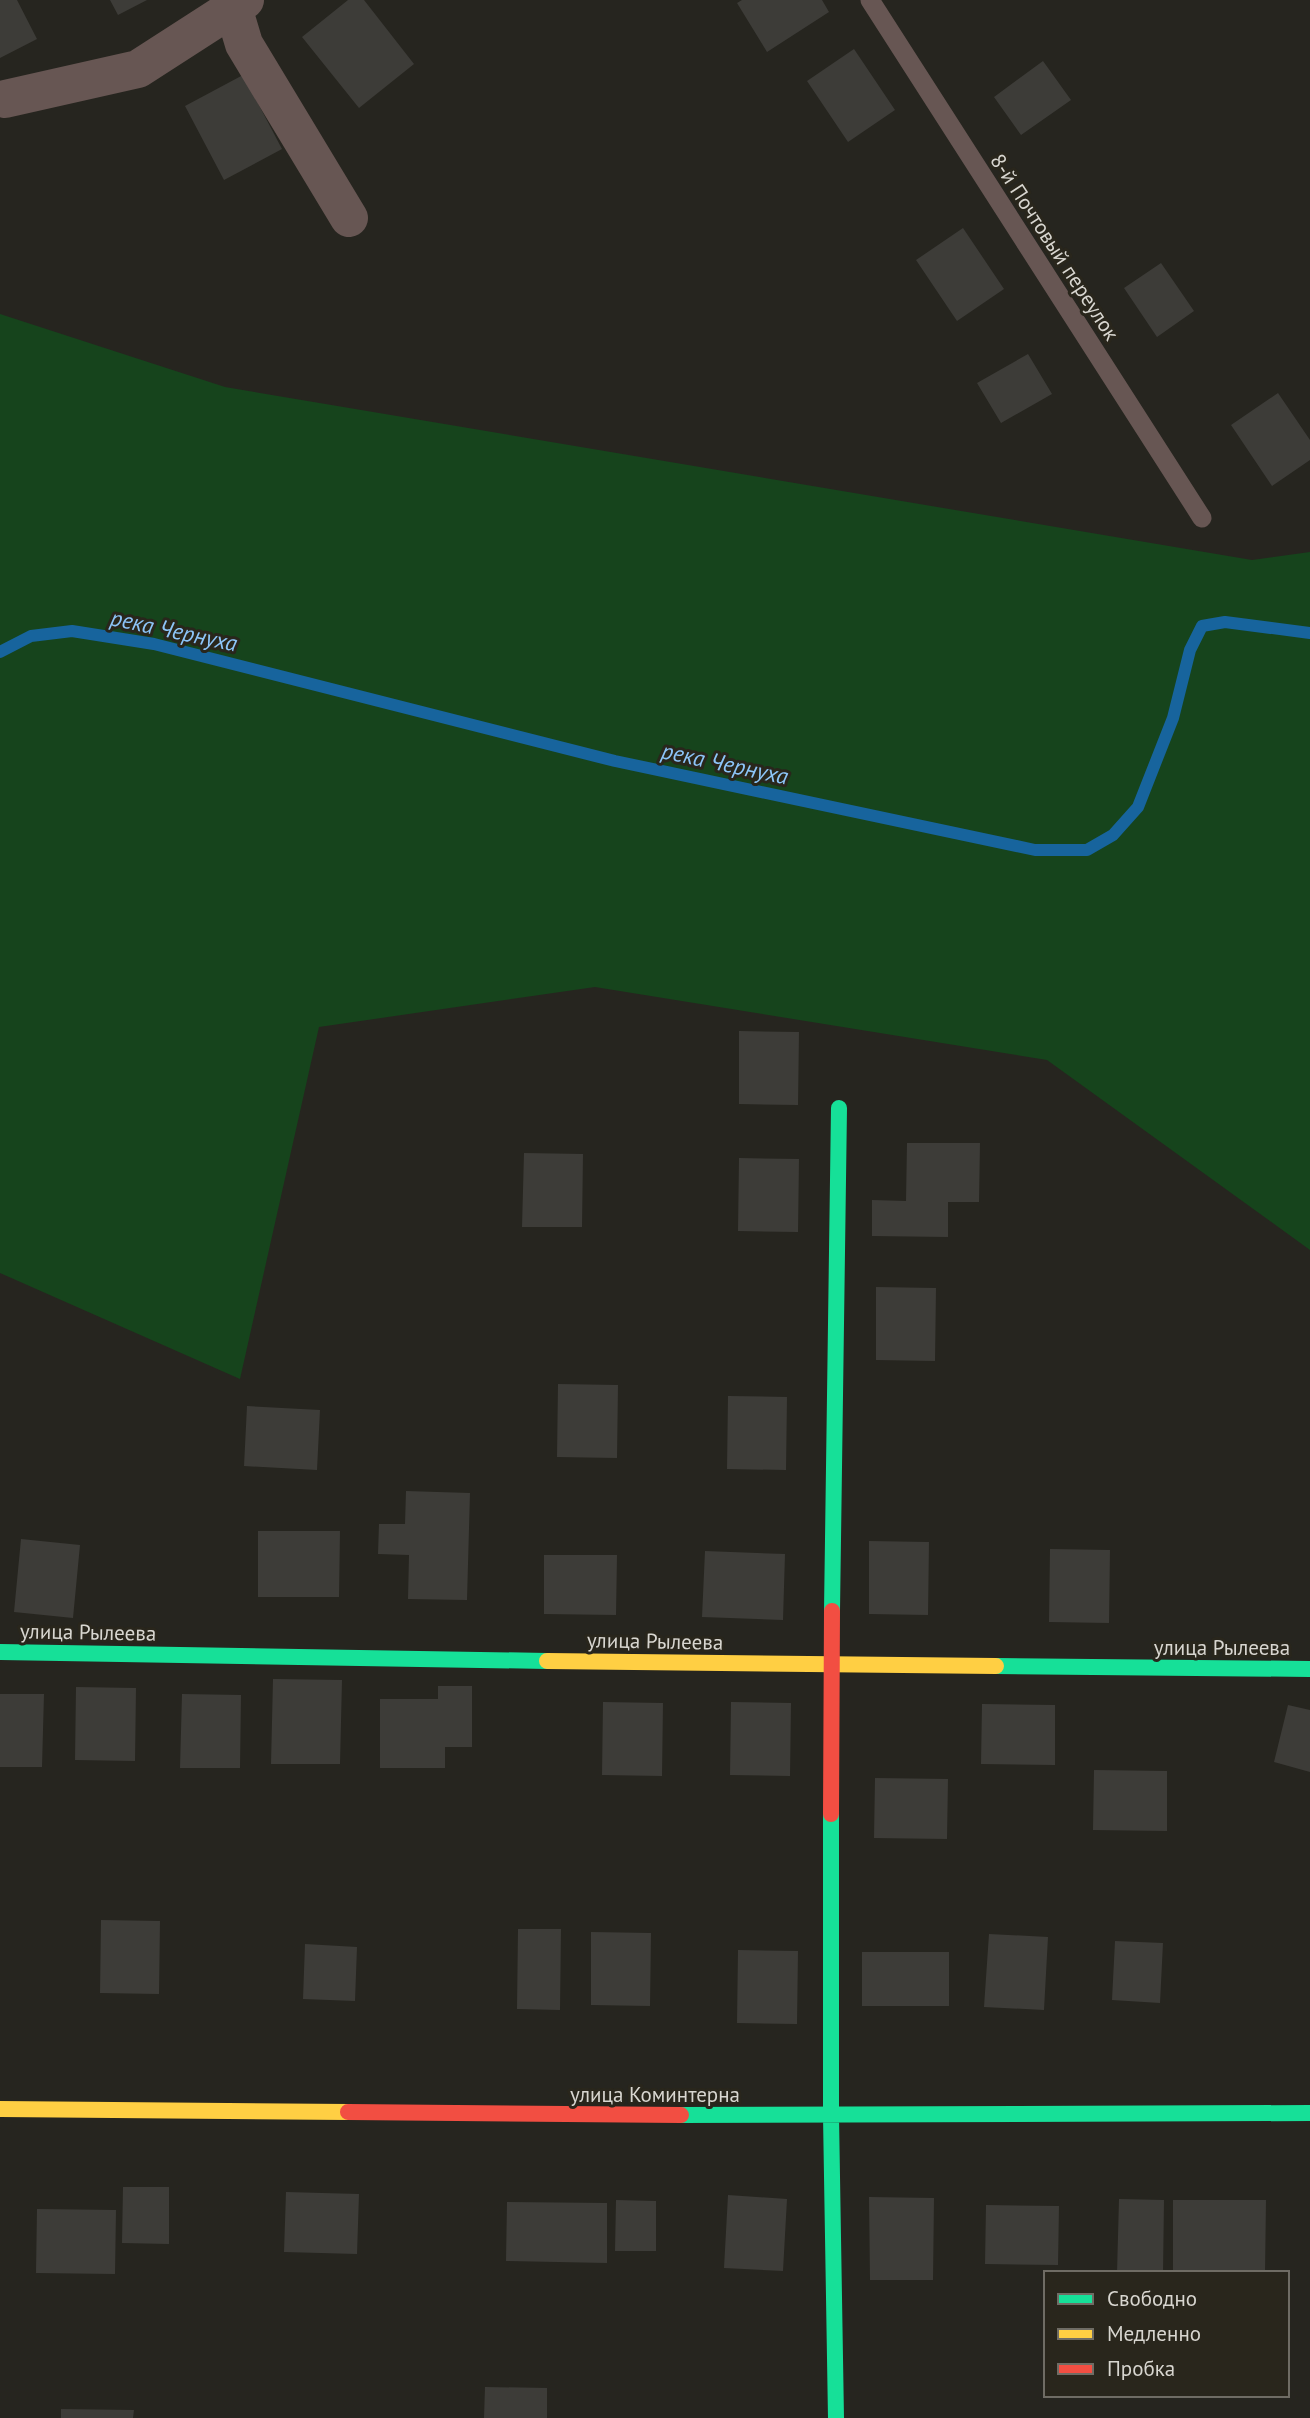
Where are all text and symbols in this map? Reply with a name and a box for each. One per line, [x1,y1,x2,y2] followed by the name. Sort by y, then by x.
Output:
[985,149,1125,345] street label: 8-й Почтовый переулок
[107,602,240,658] water label: река Чернуха
[658,735,791,791] water label: река Чернуха
[20,1617,156,1647] street label: улица Рылеева
[587,1626,723,1656] street label: улица Рылеева
[1154,1634,1290,1661] street label: улица Рылеева
[570,2081,740,2108] street label: улица Коминтерна
[1044,2271,1289,2397] legend
[1107,2285,1197,2312] text: Свободно
[1107,2320,1201,2347] text: Медленно
[1107,2355,1175,2382] text: Пробка

